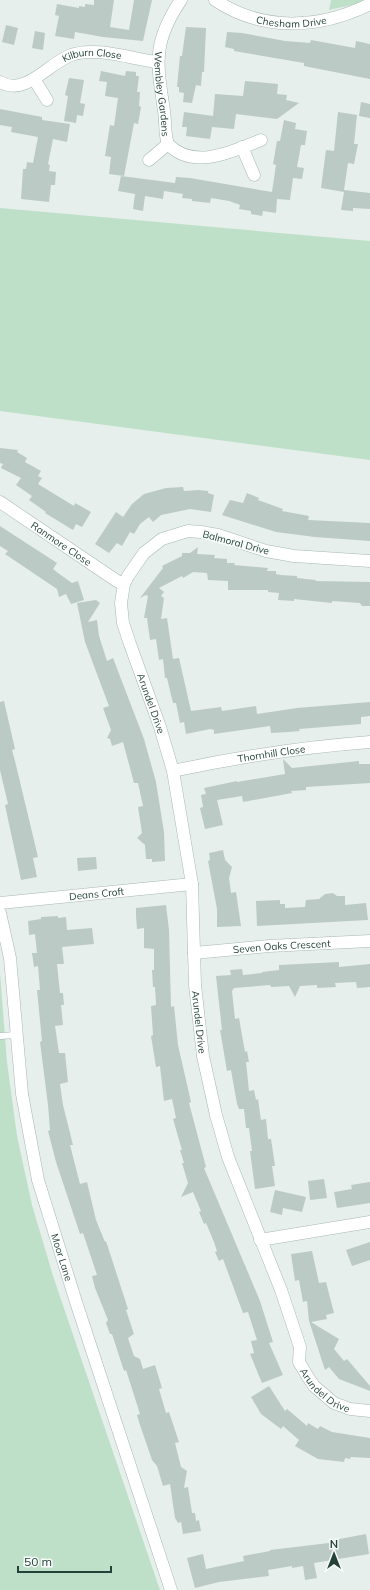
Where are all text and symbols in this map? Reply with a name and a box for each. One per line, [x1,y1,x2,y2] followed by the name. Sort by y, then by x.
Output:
[255,13,328,30] street label: Chesham Drive
[60,46,123,65] street label: Kilburn Close
[151,51,172,137] street label: Wembley Gardens
[28,519,94,569] street label: Ranmore Close
[201,527,271,558] street label: Balmoral Drive
[134,671,168,735] street label: Arundel Drive
[237,743,306,765] street label: Thornhill Close
[68,885,125,903] street label: Deans Croft
[232,937,331,956] street label: Seven Oaks Crescent
[189,990,209,1054] street label: Arundel Drive
[48,1232,75,1283] street label: Moor Lane
[297,1366,352,1415] street label: Arundel Drive
[314,1534,354,1574] north arrow
[330,1537,338,1551] text: N
[18,1548,111,1574] scale bar
[24,1554,52,1569] text: 50 m

